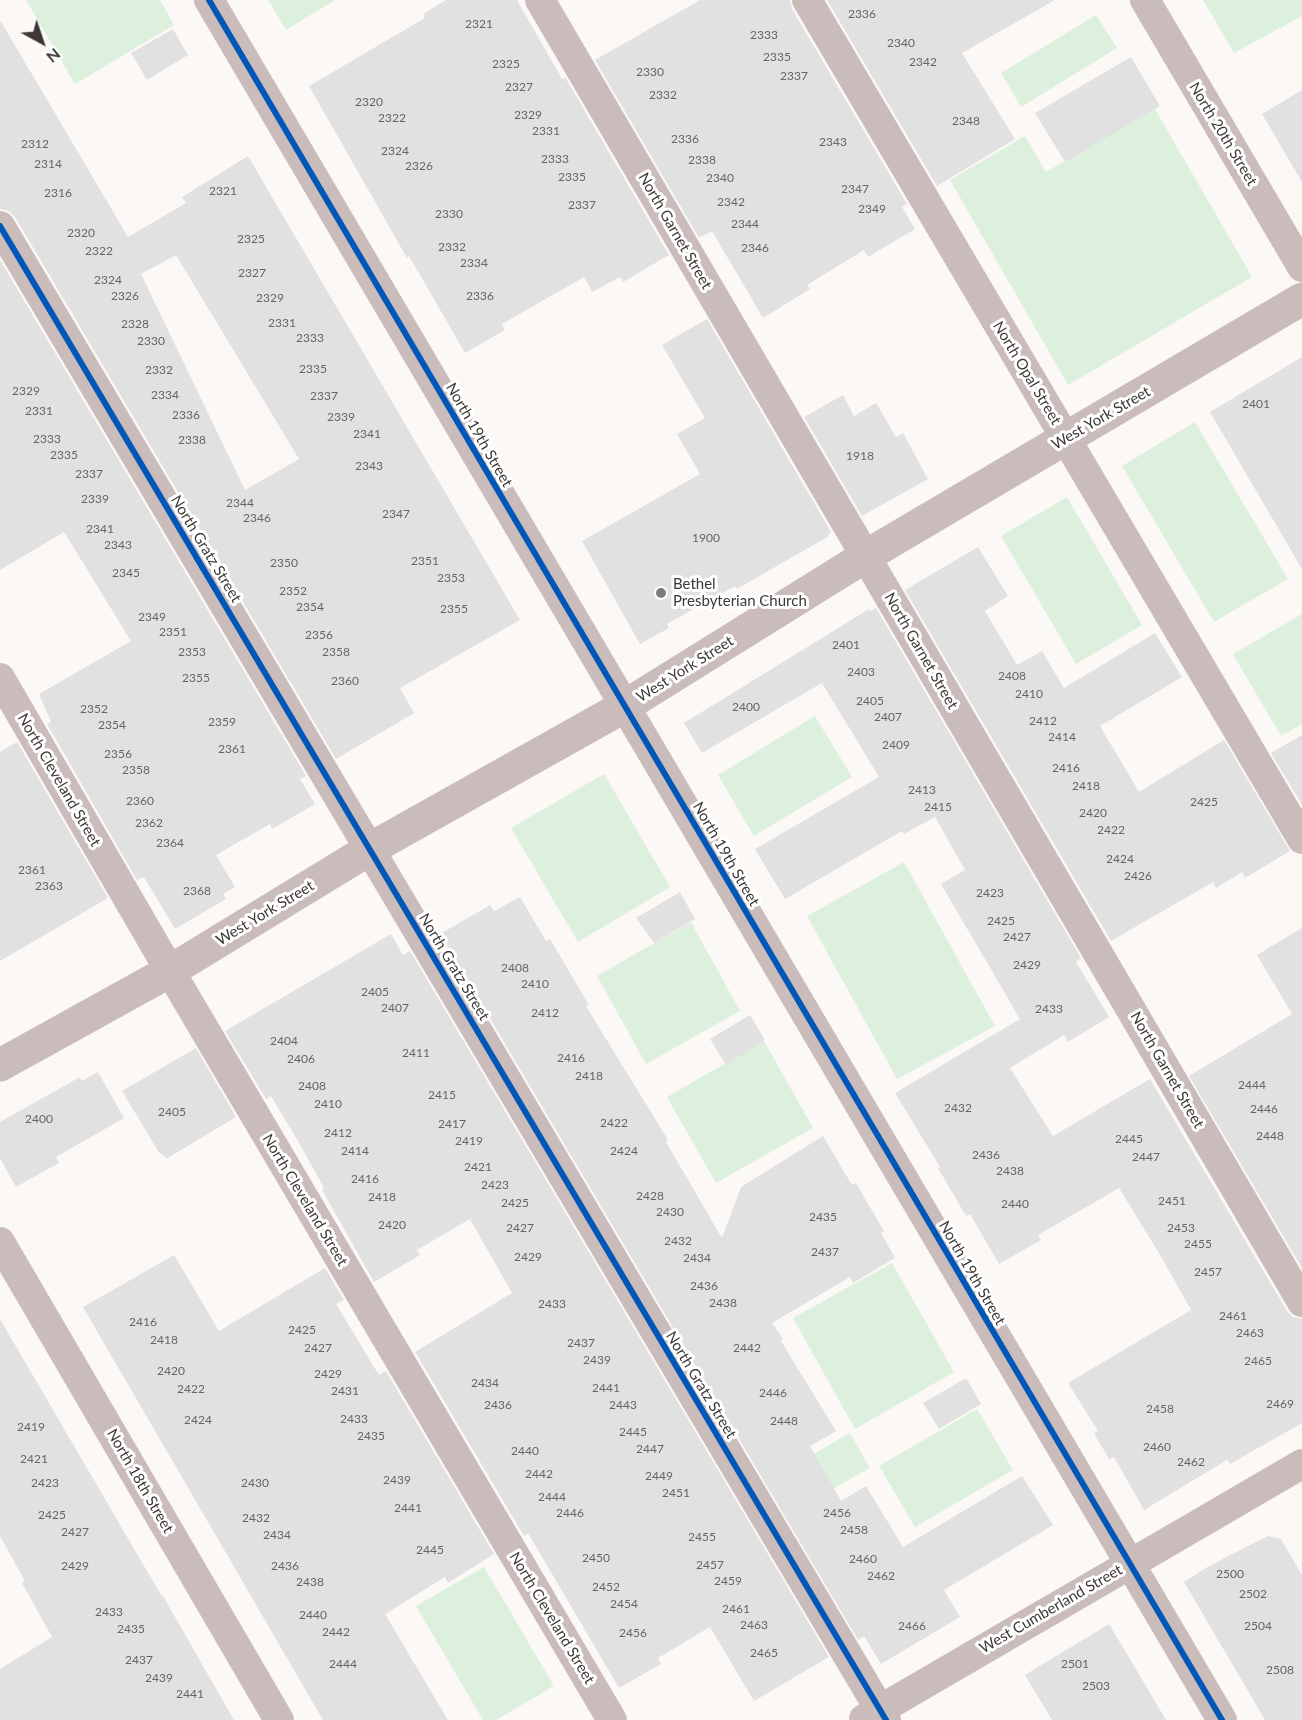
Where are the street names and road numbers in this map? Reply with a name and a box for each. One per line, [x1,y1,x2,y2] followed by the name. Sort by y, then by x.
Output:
[1185,79,1261,189] street label: North 20th Street
[634,170,716,292] street label: North Garnet Street
[989,318,1065,428] street label: North Opal Street
[442,380,516,490] street label: North 19th Street
[1048,382,1154,454] street label: West York Street
[167,492,245,606] street label: North Gratz Street
[880,590,962,712] street label: North Garnet Street
[633,632,737,706] street label: West York Street
[14,710,104,850] street label: North Cleveland Street
[689,799,763,909] street label: North 19th Street
[213,877,317,949] street label: West York Street
[415,910,493,1024] street label: North Gratz Street
[1126,1009,1208,1131] street label: North Garnet Street
[258,1131,352,1269] street label: North Cleveland Street
[935,1218,1009,1328] street label: North 19th Street
[662,1328,740,1442] street label: North Gratz Street
[103,1426,177,1536] street label: North 18th Street
[505,1549,599,1687] street label: North Cleveland Street
[976,1561,1126,1657] street label: West Cumberland Street

